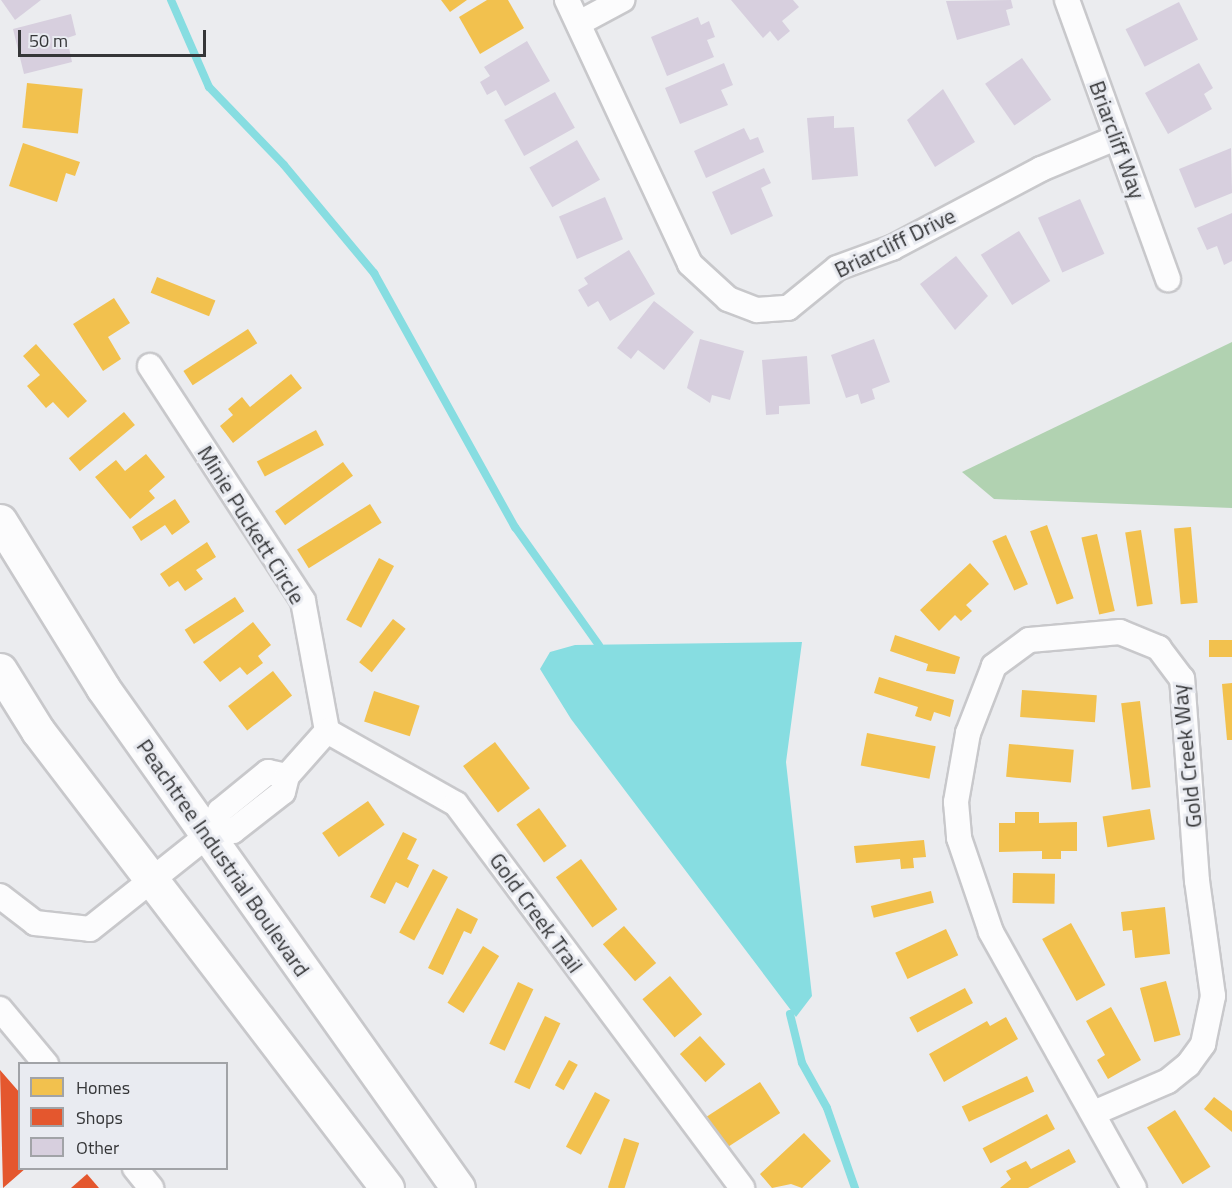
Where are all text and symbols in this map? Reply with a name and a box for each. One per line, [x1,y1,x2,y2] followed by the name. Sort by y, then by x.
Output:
[21,18,208,56] scale bar
[29,27,68,54] text: 50 m
[1083,77,1151,203] street label: Briarcliff Way
[830,202,960,284] street label: Briarcliff Drive
[192,441,310,609] street label: Minie Puckett Circle
[1166,683,1208,829] street label: Gold Creek Way
[131,734,315,982] street label: Peachtree Industrial Boulevard
[484,848,588,978] street label: Gold Creek Trail
[18,1062,228,1170] legend
[76,1074,130,1101] text: Homes
[76,1104,123,1131] text: Shops
[76,1134,119,1161] text: Other

